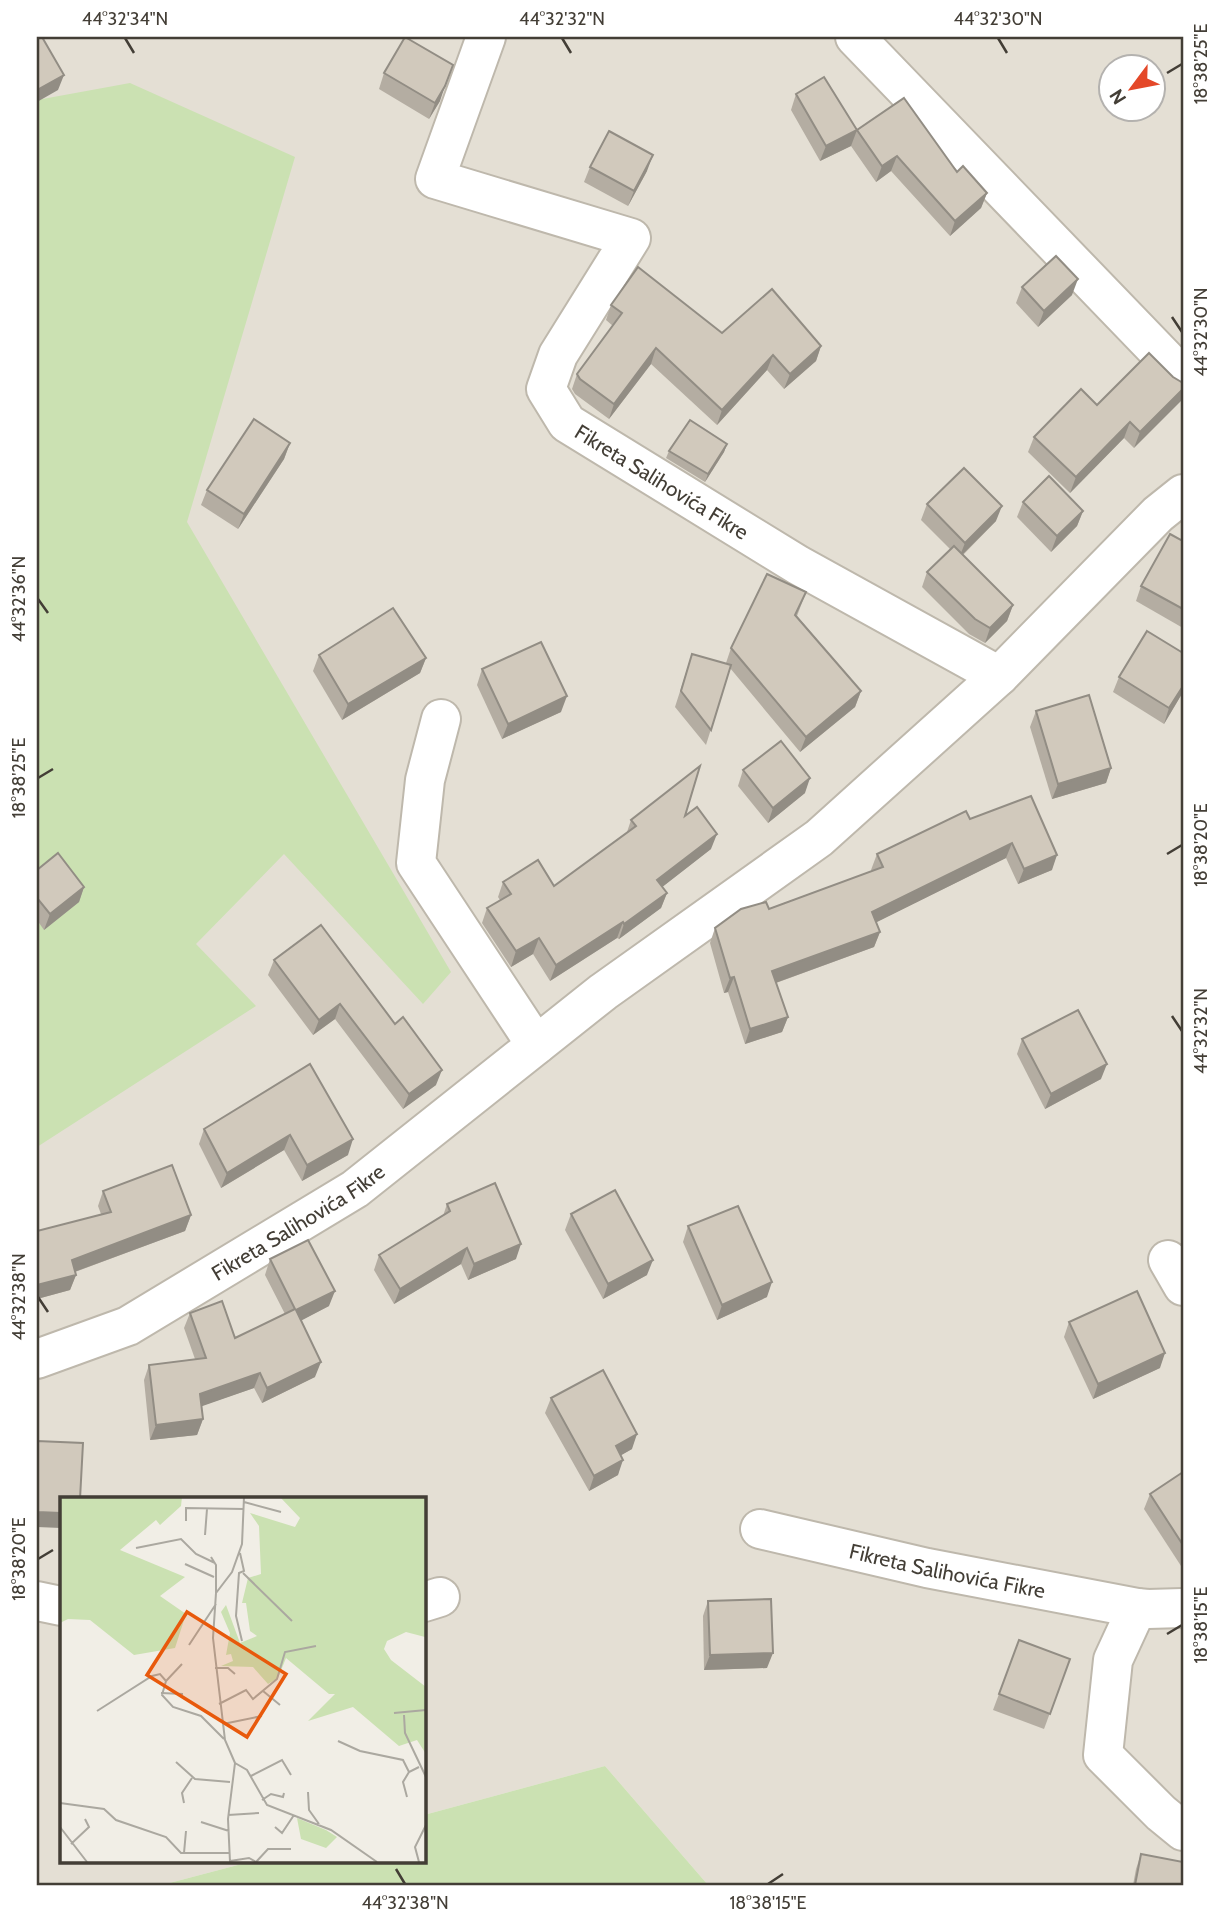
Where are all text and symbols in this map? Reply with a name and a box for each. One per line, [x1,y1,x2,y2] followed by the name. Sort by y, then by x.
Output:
[82,8,168,30] text: 44°32'34"N
[519,8,605,30] text: 44°32'32"N
[954,8,1042,30] text: 44°32'30"N
[1190,24,1212,104] text: 18°38'25"E
[1098,52,1168,122] north arrow
[1105,85,1131,109] text: N
[1190,288,1212,376] text: 44°32'30"N
[571,419,754,544] street label: Fikreta Salihovića Fikre
[8,556,30,642] text: 44°32'36"N
[8,738,30,818] text: 18°38'25"E
[1190,803,1212,887] text: 18°38'20"E
[1190,988,1212,1074] text: 44°32'32"N
[207,1158,389,1285] street label: Fikreta Salihovića Fikre
[8,1253,30,1341] text: 44°32'38"N
[60,1497,425,1862] inset map
[8,1517,30,1601] text: 18°38'20"E
[847,1538,1048,1603] street label: Fikreta Salihovića Fikre
[1190,1586,1212,1664] text: 18°38'15"E
[361,1892,449,1914] text: 44°32'38"N
[729,1892,807,1914] text: 18°38'15"E

